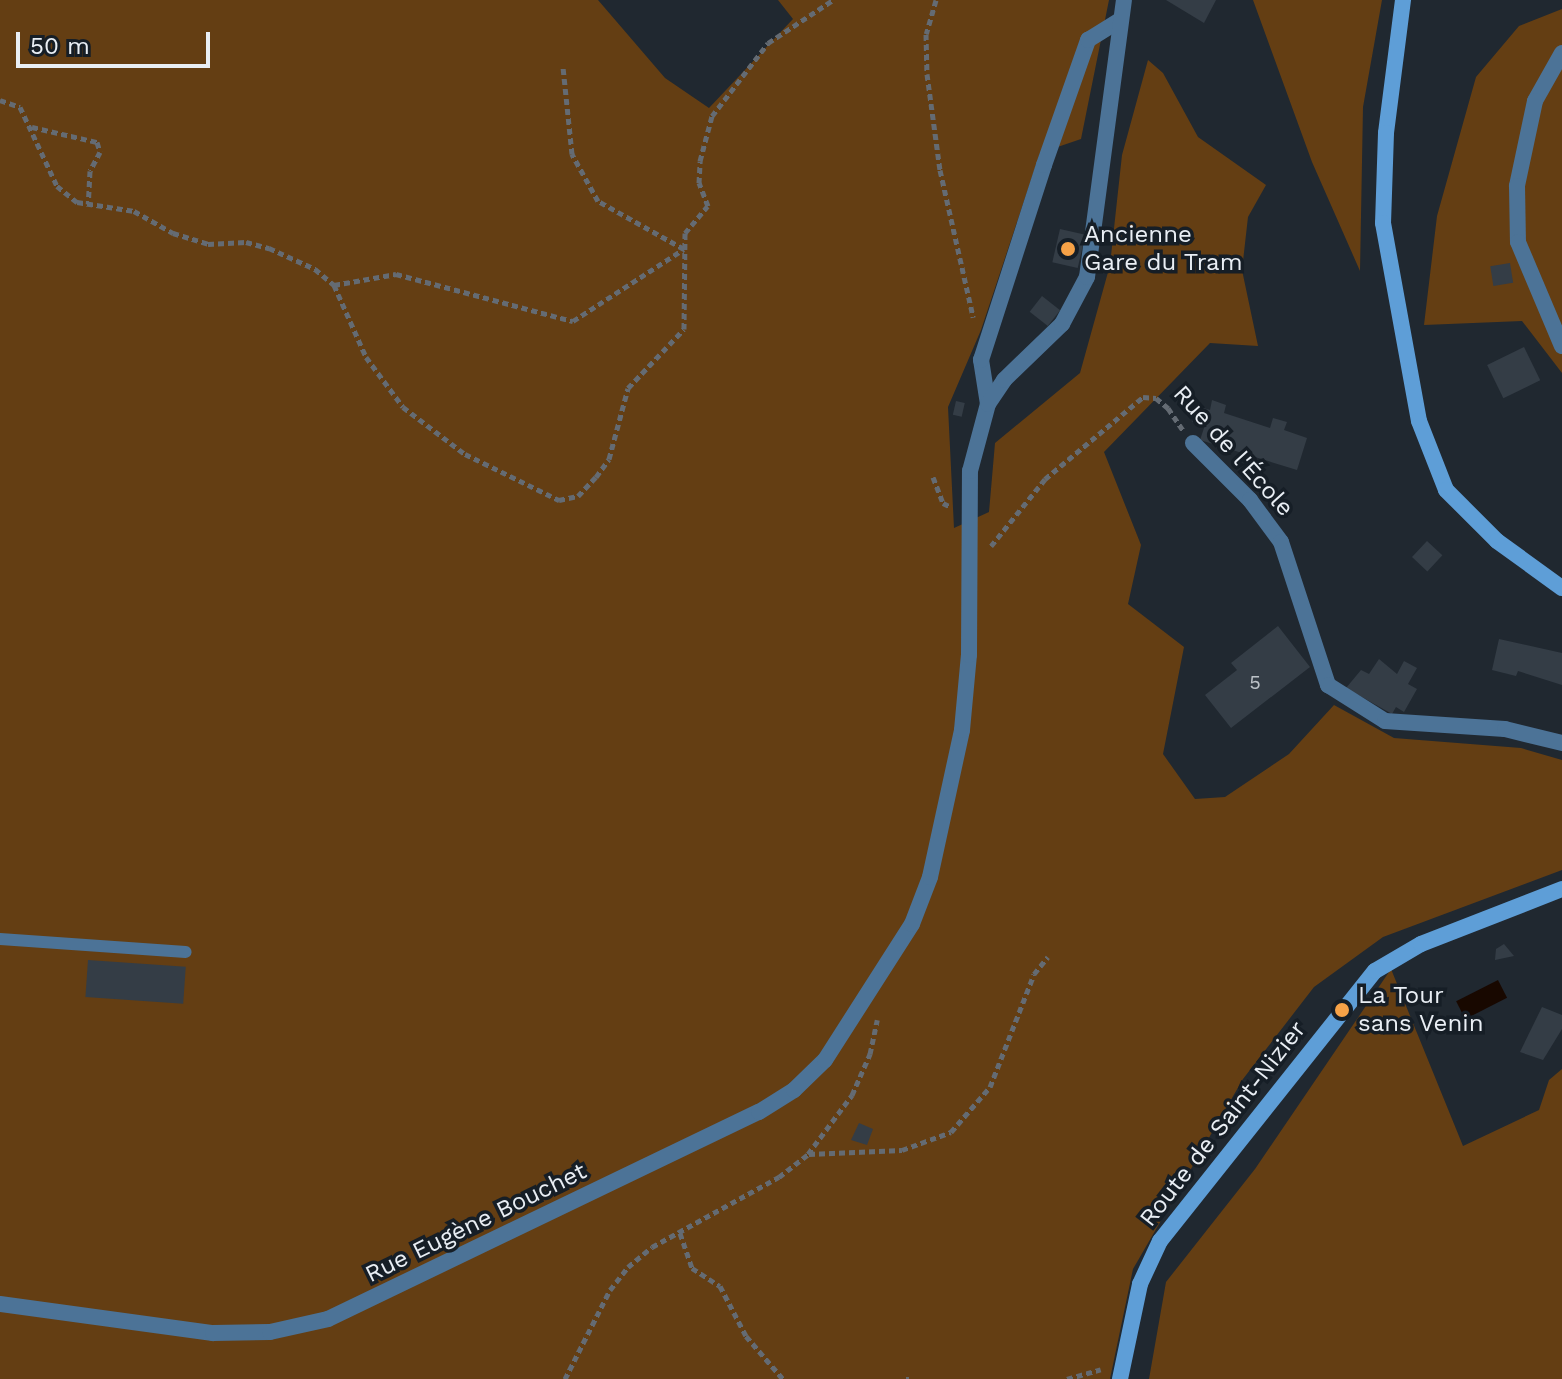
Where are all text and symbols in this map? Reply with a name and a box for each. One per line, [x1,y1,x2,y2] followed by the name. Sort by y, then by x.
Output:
[20,16,214,66] scale bar
[30,32,90,60] text: 50 m
[1084,221,1243,277] place label: Ancienne Gare du Tram
[1059,240,1077,258] marker: Ancienne Gare du Tram
[1167,380,1299,522] street label: Rue de l'École
[1249,670,1261,694] house number: 5
[1358,982,1484,1038] place label: La Tour sans Venin
[1333,1001,1351,1019] marker: La Tour sans Venin
[1134,1016,1312,1232] street label: Route de Saint-Nizier
[361,1157,591,1289] street label: Rue Eugène Bouchet

